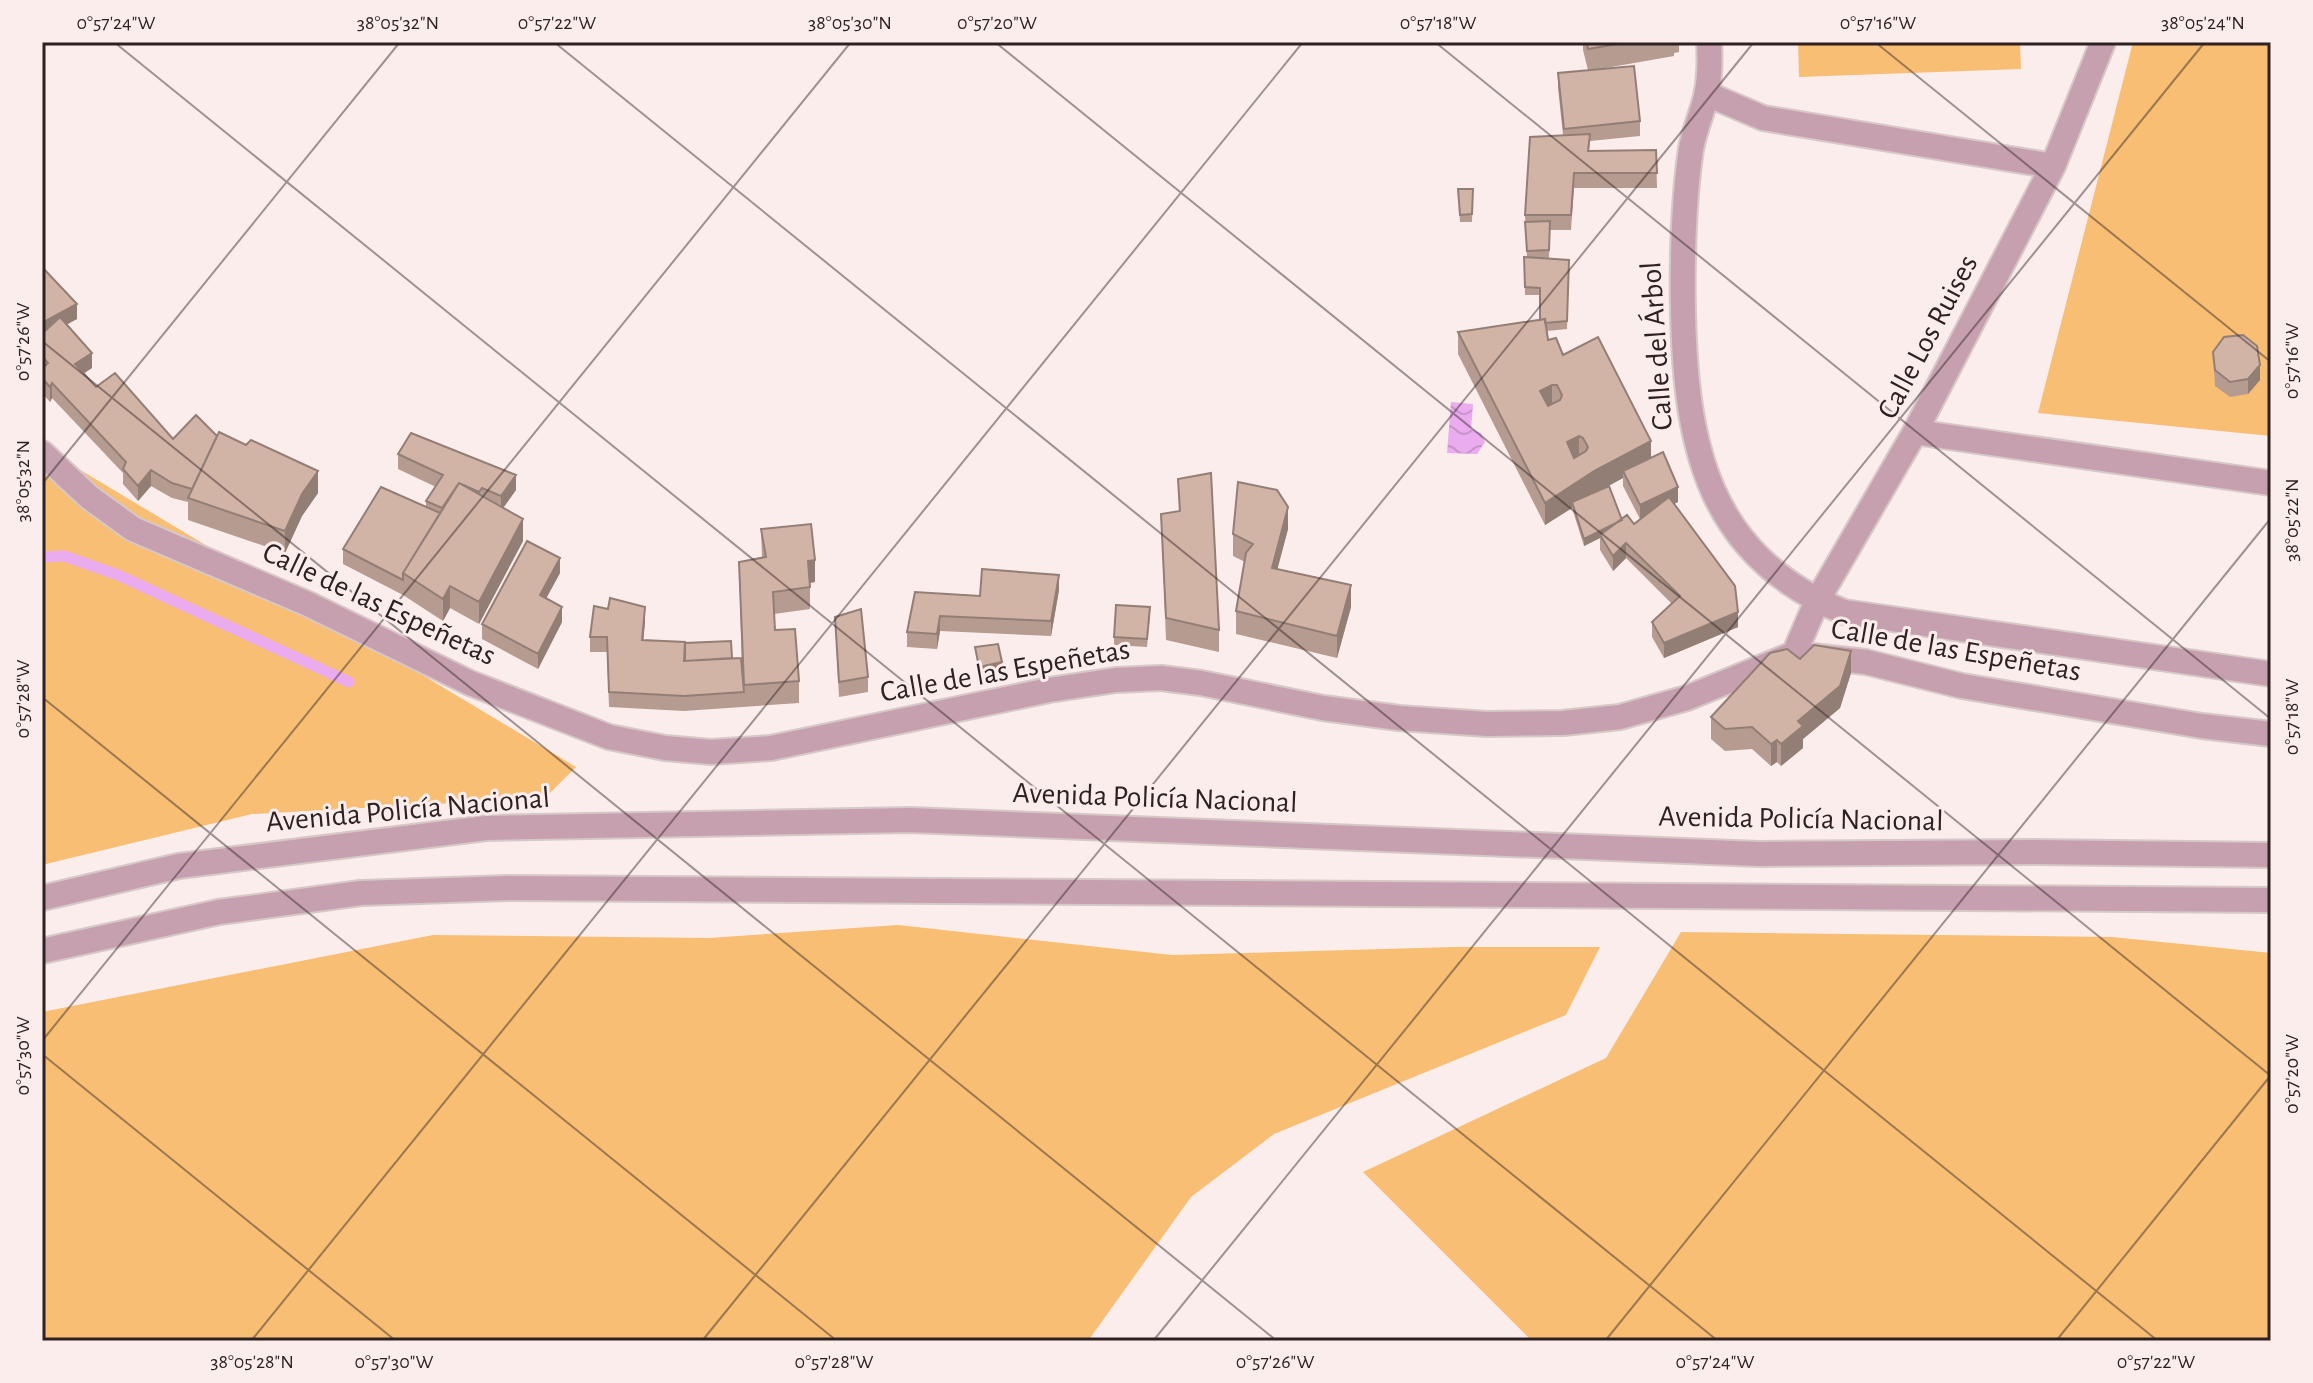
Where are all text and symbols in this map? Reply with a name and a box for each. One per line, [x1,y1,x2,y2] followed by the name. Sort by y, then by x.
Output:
[77,13,156,33] text: 0°57'24"W
[357,13,439,33] text: 38°05'32"N
[518,13,596,33] text: 0°57'22"W
[808,13,892,33] text: 38°05'30"N
[957,13,1037,33] text: 0°57'20"W
[1400,13,1476,33] text: 0°57'18"W
[1840,13,1916,33] text: 0°57'16"W
[2161,13,2245,33] text: 38°05'24"N
[1872,250,1984,424] street label: Calle Los Ruises
[1634,261,1678,432] street label: Calle del Árbol
[13,303,33,381] text: 0°57'26"W
[2282,323,2302,399] text: 0°57'16"W
[13,440,33,522] text: 38°05'32"N
[2282,478,2302,562] text: 38°05'22"N
[258,537,500,671] street label: Calle de las Espeñetas
[1829,613,2083,687] street label: Calle de las Espeñetas
[878,634,1132,708] street label: Calle de las Espeñetas
[13,659,33,738] text: 0°57'28"W
[2282,679,2302,755] text: 0°57'18"W
[1012,778,1298,818] street label: Avenida Policía Nacional
[265,783,551,837] street label: Avenida Policía Nacional
[1658,802,1944,836] street label: Avenida Policía Nacional
[13,1016,33,1095] text: 0°57'30"W
[2282,1034,2302,1114] text: 0°57'20"W
[210,1352,294,1372] text: 38°05'28"N
[355,1352,434,1372] text: 0°57'30"W
[795,1352,874,1372] text: 0°57'28"W
[1236,1352,1314,1372] text: 0°57'26"W
[1676,1352,1755,1372] text: 0°57'24"W
[2117,1352,2195,1372] text: 0°57'22"W

